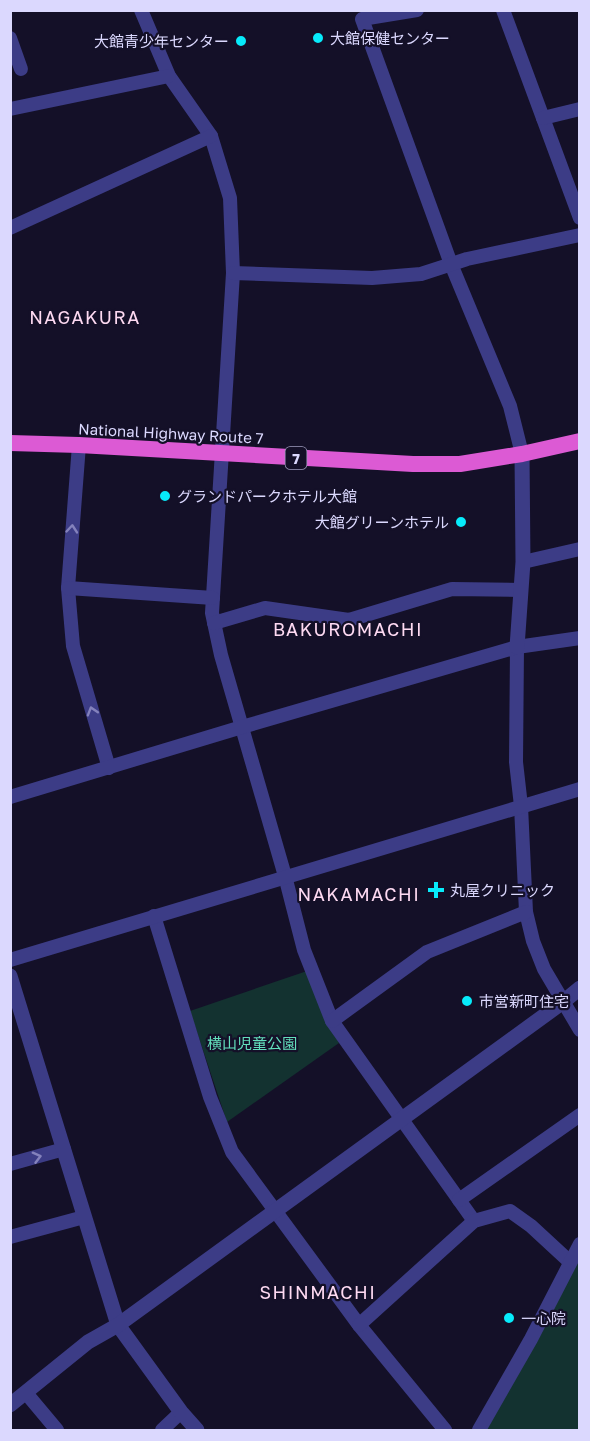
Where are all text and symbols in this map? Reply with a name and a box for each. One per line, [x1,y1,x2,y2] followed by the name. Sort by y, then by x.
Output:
[330,29,450,47] place label: 大館保健センター
[311,31,325,45] marker: 大館保健センター
[94,32,229,50] place label: 大館青少年センター
[234,34,248,48] marker: 大館青少年センター
[29,306,141,328] district label: NAGAKURA
[78,419,264,447] street label: National Highway Route 7
[286,447,306,469] road number: 7
[177,487,357,505] place label: グランドパークホテル大館
[158,489,172,503] marker: グランドパークホテル大館
[315,513,449,531] place label: 大館グリーンホテル
[454,515,468,529] marker: 大館グリーンホテル
[66,525,79,534] one-way arrow
[273,618,423,640] district label: BAKUROMACHI
[87,707,99,717] one-way arrow
[427,881,445,899] marker: 丸屋クリニック
[450,881,555,899] place label: 丸屋クリニック
[298,883,420,905] district label: NAKAMACHI
[479,992,569,1010] place label: 市営新町住宅
[460,994,474,1008] marker: 市営新町住宅
[207,1034,297,1052] park label: 横山児童公園
[32,1151,42,1164] one-way arrow
[260,1281,376,1303] district label: SHINMACHI
[521,1309,566,1327] place label: 一心院
[502,1311,516,1325] marker: 一心院

